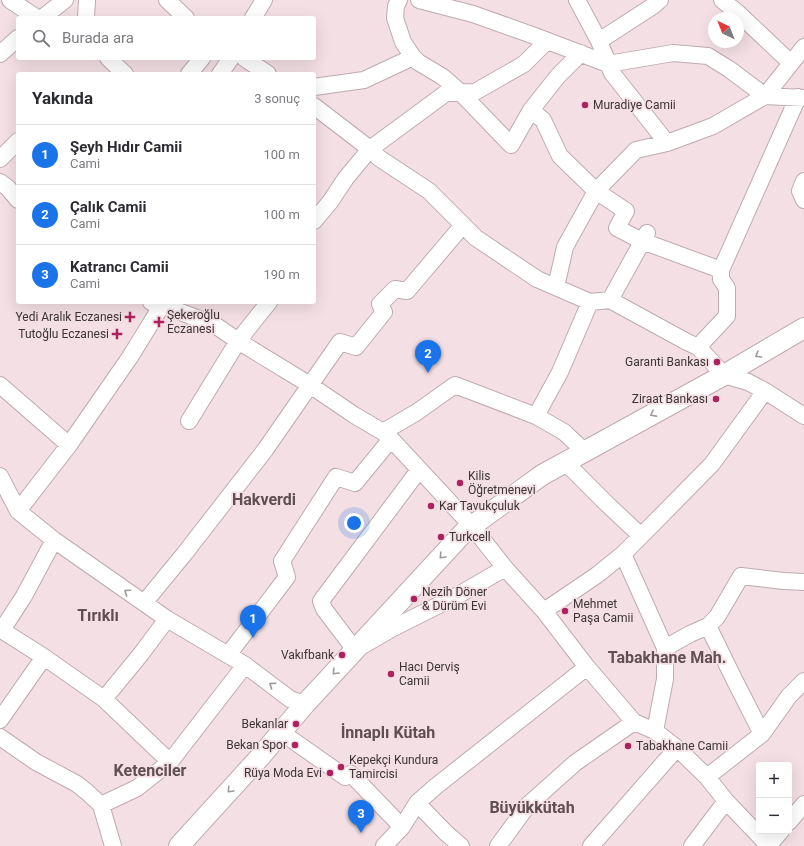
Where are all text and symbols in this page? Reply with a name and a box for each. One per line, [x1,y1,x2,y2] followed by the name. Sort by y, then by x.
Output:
[708,12,744,48] north arrow
[16,16,316,60] search box
[30,27,52,49] icon: search
[62,29,134,47] text: Burada ara
[32,88,93,108] text: Yakında
[254,91,300,106] text: 3 sonuç
[593,98,676,112] place label: Muradiye Camii
[580,100,590,110] marker: Muradiye Camii
[70,138,182,156] text: Şeyh Hıdır Camii
[41,147,49,162] text: 1
[263,147,300,162] text: 100 m
[70,156,100,171] text: Cami
[70,198,146,216] text: Çalık Camii
[41,207,49,222] text: 2
[263,207,300,222] text: 100 m
[70,216,100,231] text: Cami
[70,258,169,276] text: Katrancı Camii
[41,267,49,282] text: 3
[263,267,300,282] text: 190 m
[70,276,100,291] text: Cami
[167,308,220,336] place label: Şekeroğlu Eczanesi
[15,310,122,324] place label: Yedi Aralık Eczanesi
[125,312,135,322] marker: Yedi Aralık Eczanesi
[154,317,164,327] marker: Şekeroğlu Eczanesi
[18,327,109,341] place label: Tutoğlu Eczanesi
[112,329,122,339] marker: Tutoğlu Eczanesi
[415,340,441,373] pin: 2
[755,351,762,358] one-way arrow
[625,355,709,369] place label: Garanti Bankası
[712,357,722,367] marker: Garanti Bankası
[632,392,708,406] place label: Ziraat Bankası
[711,394,721,404] marker: Ziraat Bankası
[650,409,657,416] one-way arrow
[468,469,536,497] place label: Kilis Öğretmenevi
[455,478,465,488] marker: Kilis Öğretmenevi
[232,490,296,509] district label: Hakverdi
[439,499,521,513] place label: Kar Tavukçuluk
[426,501,436,511] marker: Kar Tavukçuluk
[344,513,364,533] your location
[449,530,491,544] place label: Turkcell
[436,532,446,542] marker: Turkcell
[439,551,447,559] one-way arrow
[422,585,487,613] place label: Nezih Döner & Dürüm Evi
[124,589,131,597] one-way arrow
[409,594,419,604] marker: Nezih Döner & Dürüm Evi
[573,597,634,625] place label: Mehmet Paşa Camii
[240,605,266,638] pin: 1
[77,606,119,625] district label: Tırıklı
[560,606,570,616] marker: Mehmet Paşa Camii
[281,648,335,662] place label: Vakıfbank
[608,648,726,667] district label: Tabakhane Mah.
[337,650,347,660] marker: Vakıfbank
[399,660,460,688] place label: Hacı Derviş Camii
[332,667,340,675] one-way arrow
[386,669,396,679] marker: Hacı Derviş Camii
[269,683,276,690] one-way arrow
[241,717,288,731] place label: Bekanlar
[291,719,301,729] marker: Bekanlar
[341,723,435,742] district label: İnnaplı Kütah
[226,738,287,752] place label: Bekan Spor
[636,739,728,753] place label: Tabakhane Camii
[290,740,300,750] marker: Bekan Spor
[623,741,633,751] marker: Tabakhane Camii
[349,753,438,781] place label: Kepekçi Kundura Tamircisi
[114,761,187,780] district label: Ketenciler
[336,762,346,772] marker: Kepekçi Kundura Tamircisi
[756,762,792,834] map controls
[756,762,792,798] button: +
[244,766,322,780] place label: Rüya Moda Evi
[325,768,335,778] marker: Rüya Moda Evi
[227,785,235,793] one-way arrow
[489,798,575,817] district label: Büyükkütah
[756,798,792,834] button: −
[348,800,374,833] pin: 3

